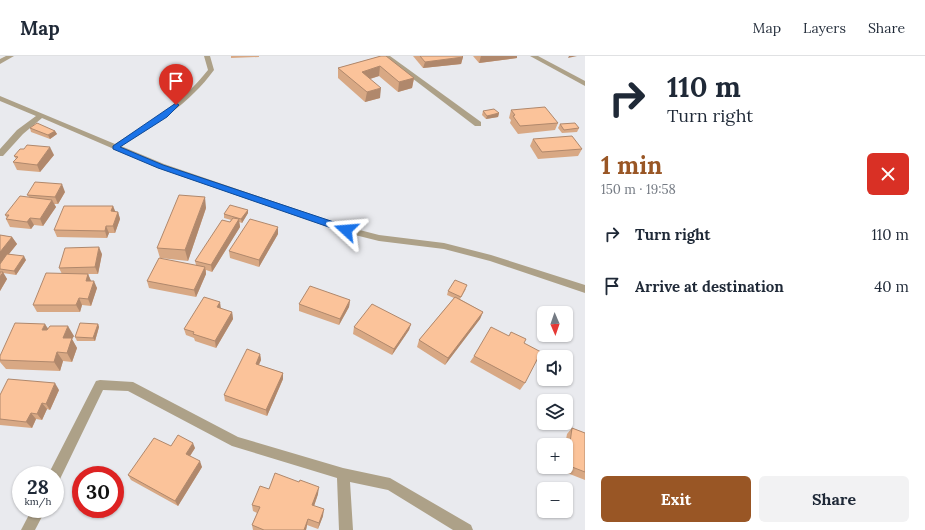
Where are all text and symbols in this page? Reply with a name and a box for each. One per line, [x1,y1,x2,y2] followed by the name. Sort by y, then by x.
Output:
[20,16,60,40] text: Map
[753,19,781,37] text: Map
[803,19,846,37] text: Layers
[868,19,905,37] text: Share
[159,64,193,105] pin
[667,69,741,105] text: 110 m
[165,70,187,92] icon: arrive
[601,72,653,124] icon: right
[667,104,753,127] text: Turn right
[601,150,662,181] text: 1 min
[867,153,909,195] button: close
[601,181,676,198] text: 150 m · 19:58
[325,209,367,251] position arrow
[601,223,623,245] icon: right
[635,225,711,244] text: Turn right
[871,225,909,244] text: 110 m
[601,275,623,297] icon: arrive
[635,277,784,296] text: Arrive at destination
[874,277,909,296] text: 40 m
[537,306,573,342] north arrow
[537,306,573,518] map controls
[537,350,573,386] button: sound
[537,394,573,430] button: layers
[537,438,573,474] button: +
[72,466,124,518] speed limit sign: 30
[27,474,49,499] text: 28
[601,476,751,522] button: Exit
[759,476,909,522] button: Share
[537,482,573,518] button: −
[24,495,52,508] text: km/h

